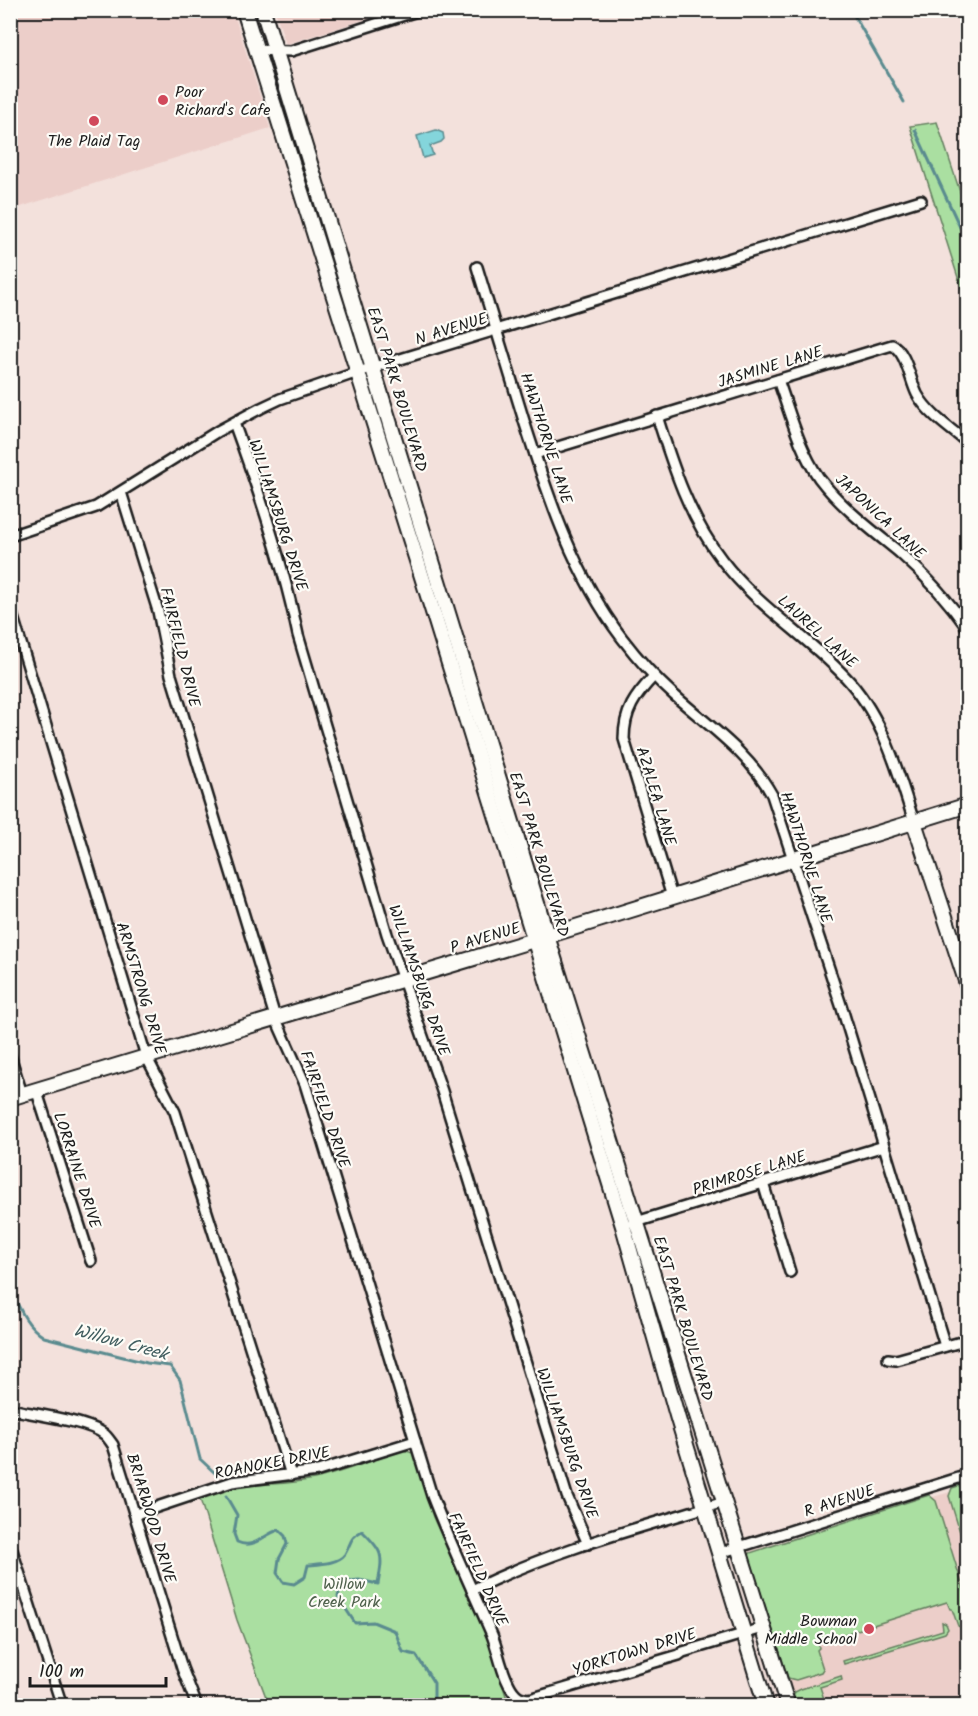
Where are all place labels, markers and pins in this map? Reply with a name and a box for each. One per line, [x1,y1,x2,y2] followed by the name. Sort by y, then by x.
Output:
[175,80,271,123] place label: Poor Richard's Cafe
[156,93,170,107] marker: Poor Richard's Cafe
[87,114,101,128] marker: The Plaid Tag
[48,129,140,154] place label: The Plaid Tag
[764,1609,857,1652] place label: Bowman Middle School
[862,1622,876,1636] marker: Bowman Middle School

